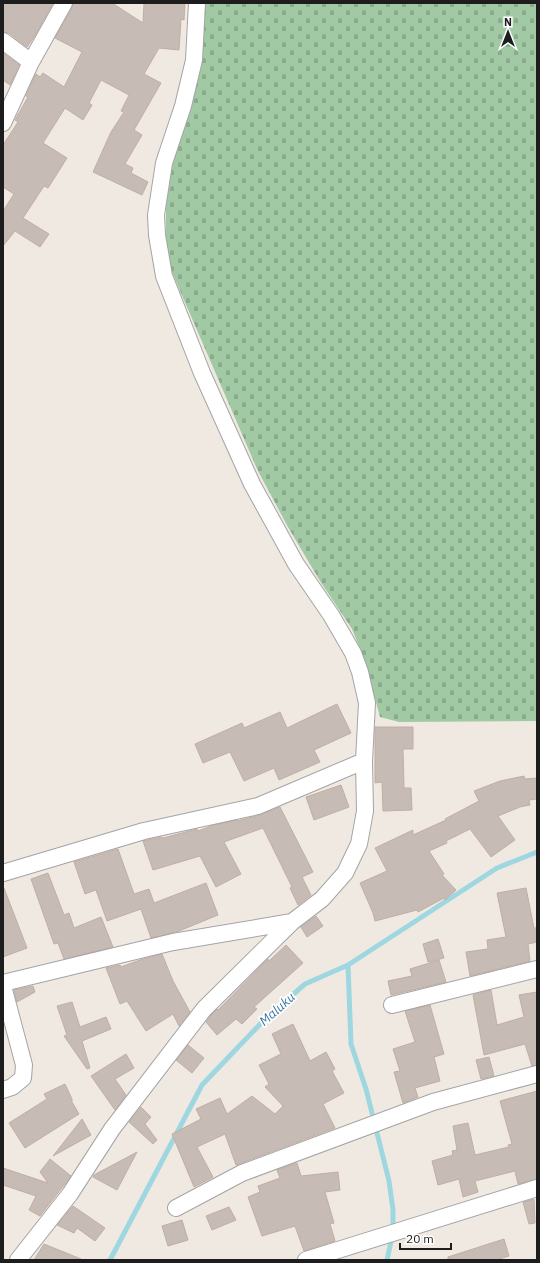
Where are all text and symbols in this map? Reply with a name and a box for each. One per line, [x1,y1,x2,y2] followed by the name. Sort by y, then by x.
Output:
[488,12,528,52] north arrow
[504,15,512,29] text: N
[255,988,299,1030] water label: Maluku
[400,1225,451,1251] scale bar
[406,1231,434,1246] text: 20 m

